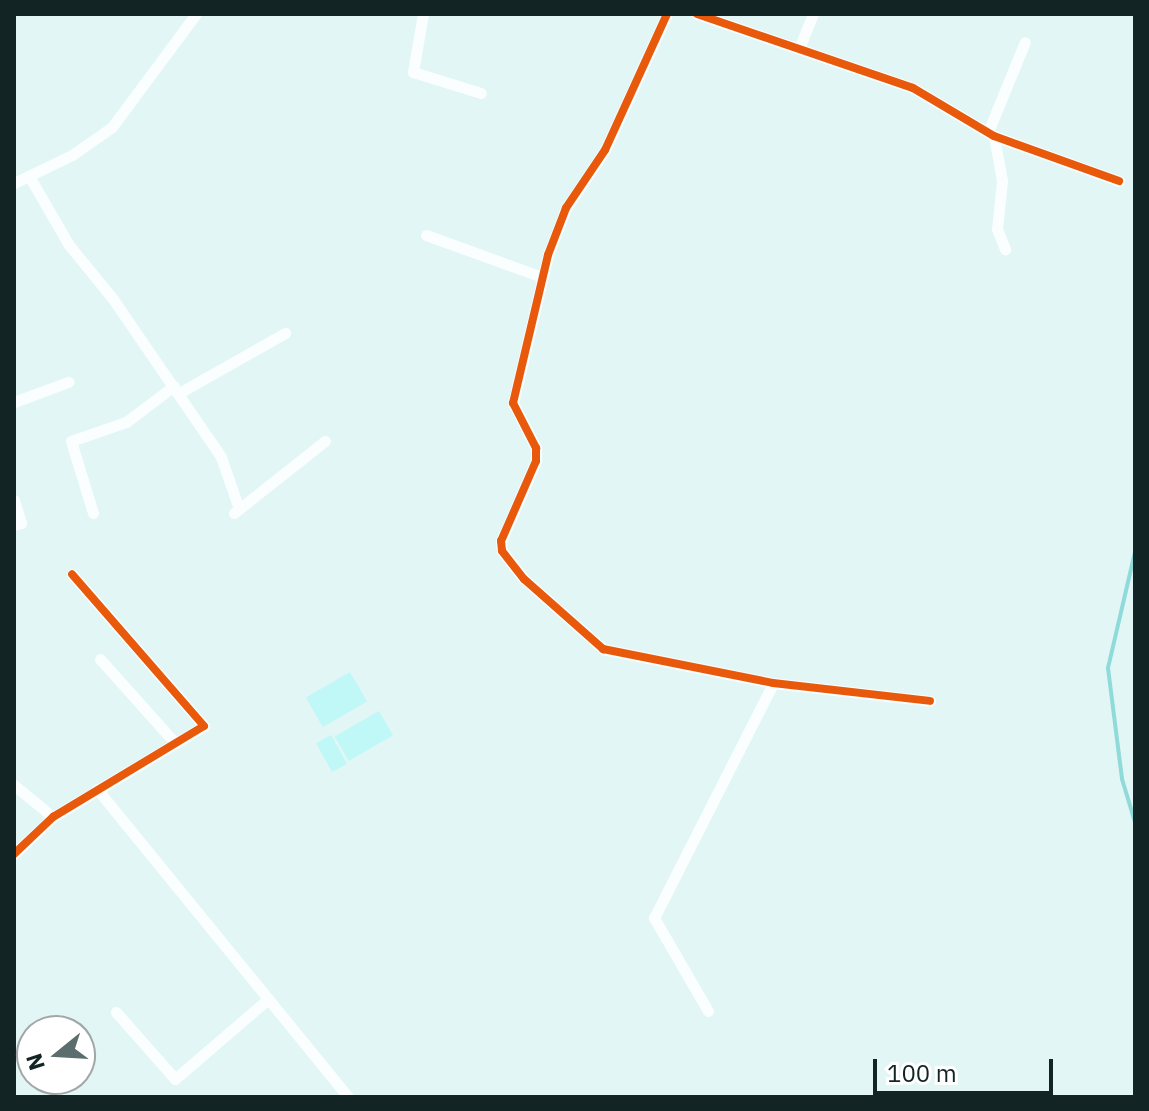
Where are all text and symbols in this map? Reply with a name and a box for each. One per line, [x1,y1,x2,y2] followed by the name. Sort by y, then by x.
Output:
[16,1015,96,1095] north arrow
[877,1043,1057,1093] scale bar
[18,1050,51,1074] text: N
[887,1057,957,1089] text: 100 m

